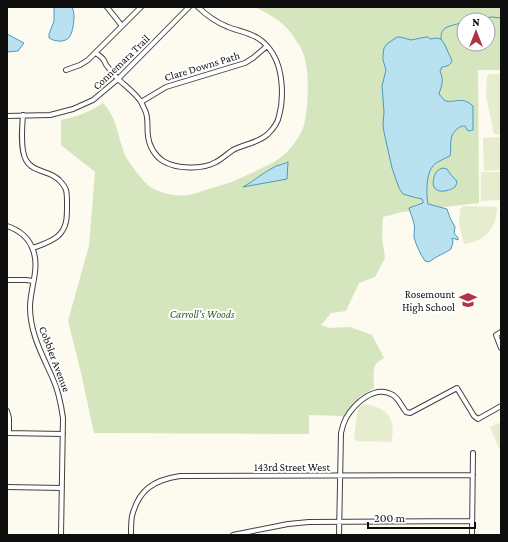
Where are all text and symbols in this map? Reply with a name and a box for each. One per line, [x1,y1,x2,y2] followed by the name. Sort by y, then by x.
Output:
[456,12,496,52] north arrow
[472,16,480,28] text: N
[90,32,152,92] street label: Connemara Trail
[163,49,241,83] street label: Clare Downs Path
[402,288,455,314] place label: Rosemount High School
[458,290,478,310] school or university icon: Rosemount High School
[170,308,235,320] park label: Carroll's Woods
[37,325,73,394] street label: Cobbler Avenue
[254,461,330,473] street label: 143rd Street West
[368,504,475,530] scale bar
[374,511,406,525] text: 200 m

